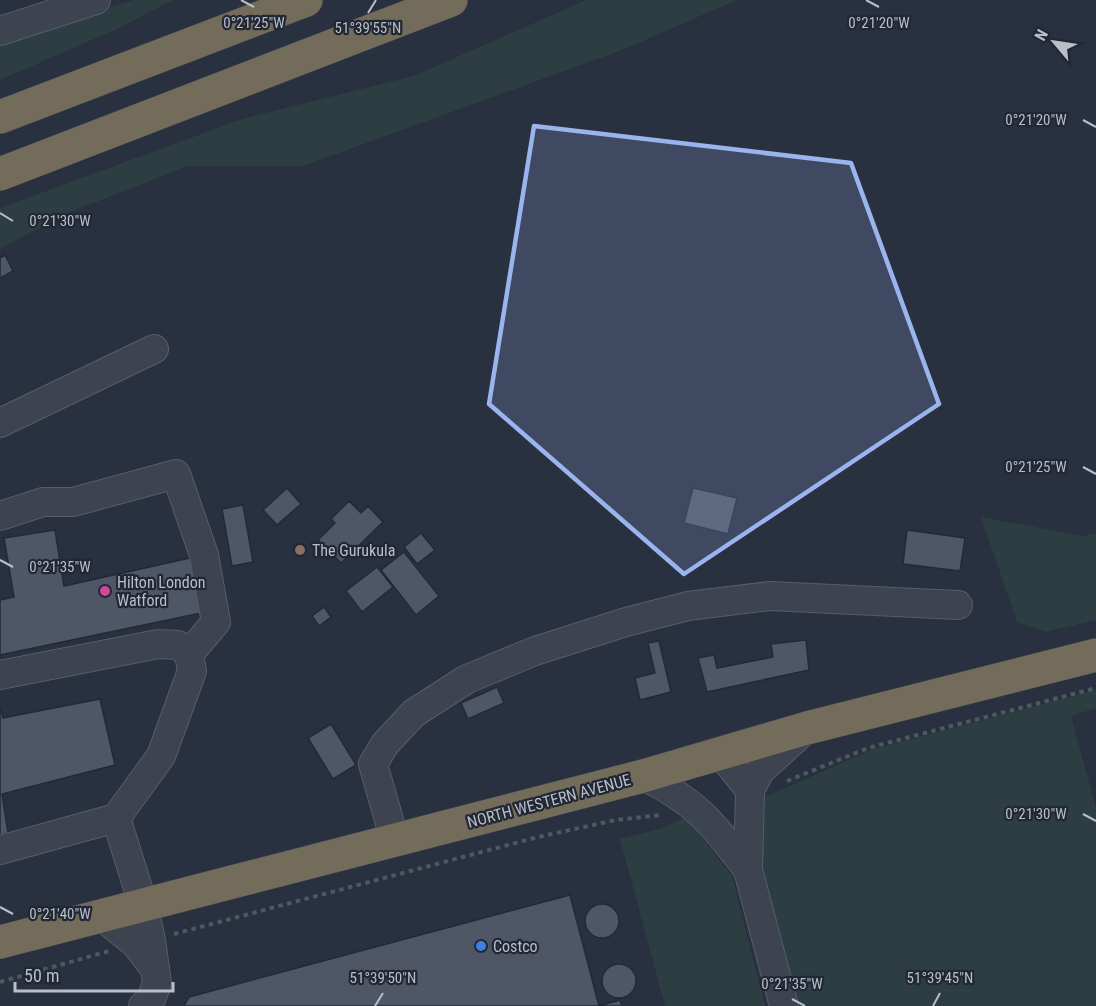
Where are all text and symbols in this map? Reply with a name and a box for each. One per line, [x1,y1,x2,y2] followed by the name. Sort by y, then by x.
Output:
[1024,12,1084,72] north arrow
[223,14,285,32] text: 0°21'25"W
[848,14,910,32] text: 0°21'20"W
[335,19,401,37] text: 51°39'55"N
[1031,26,1052,44] text: N
[1005,111,1067,129] text: 0°21'20"W
[29,212,91,230] text: 0°21'30"W
[1005,458,1067,476] text: 0°21'25"W
[312,541,395,560] place label: The Gurukula
[293,543,307,557] marker: The Gurukula
[29,558,91,576] text: 0°21'35"W
[117,573,205,610] place label: Hilton London Watford
[98,584,112,598] marker: Hilton London Watford
[465,770,633,832] street label: NORTH WESTERN AVENUE
[1005,805,1067,823] text: 0°21'30"W
[29,905,91,923] text: 0°21'40"W
[493,937,538,956] place label: Costco
[474,939,488,953] marker: Costco
[15,955,172,993] scale bar
[24,965,59,986] text: 50 m
[350,969,416,987] text: 51°39'50"N
[907,969,973,987] text: 51°39'45"N
[761,975,823,993] text: 0°21'35"W

